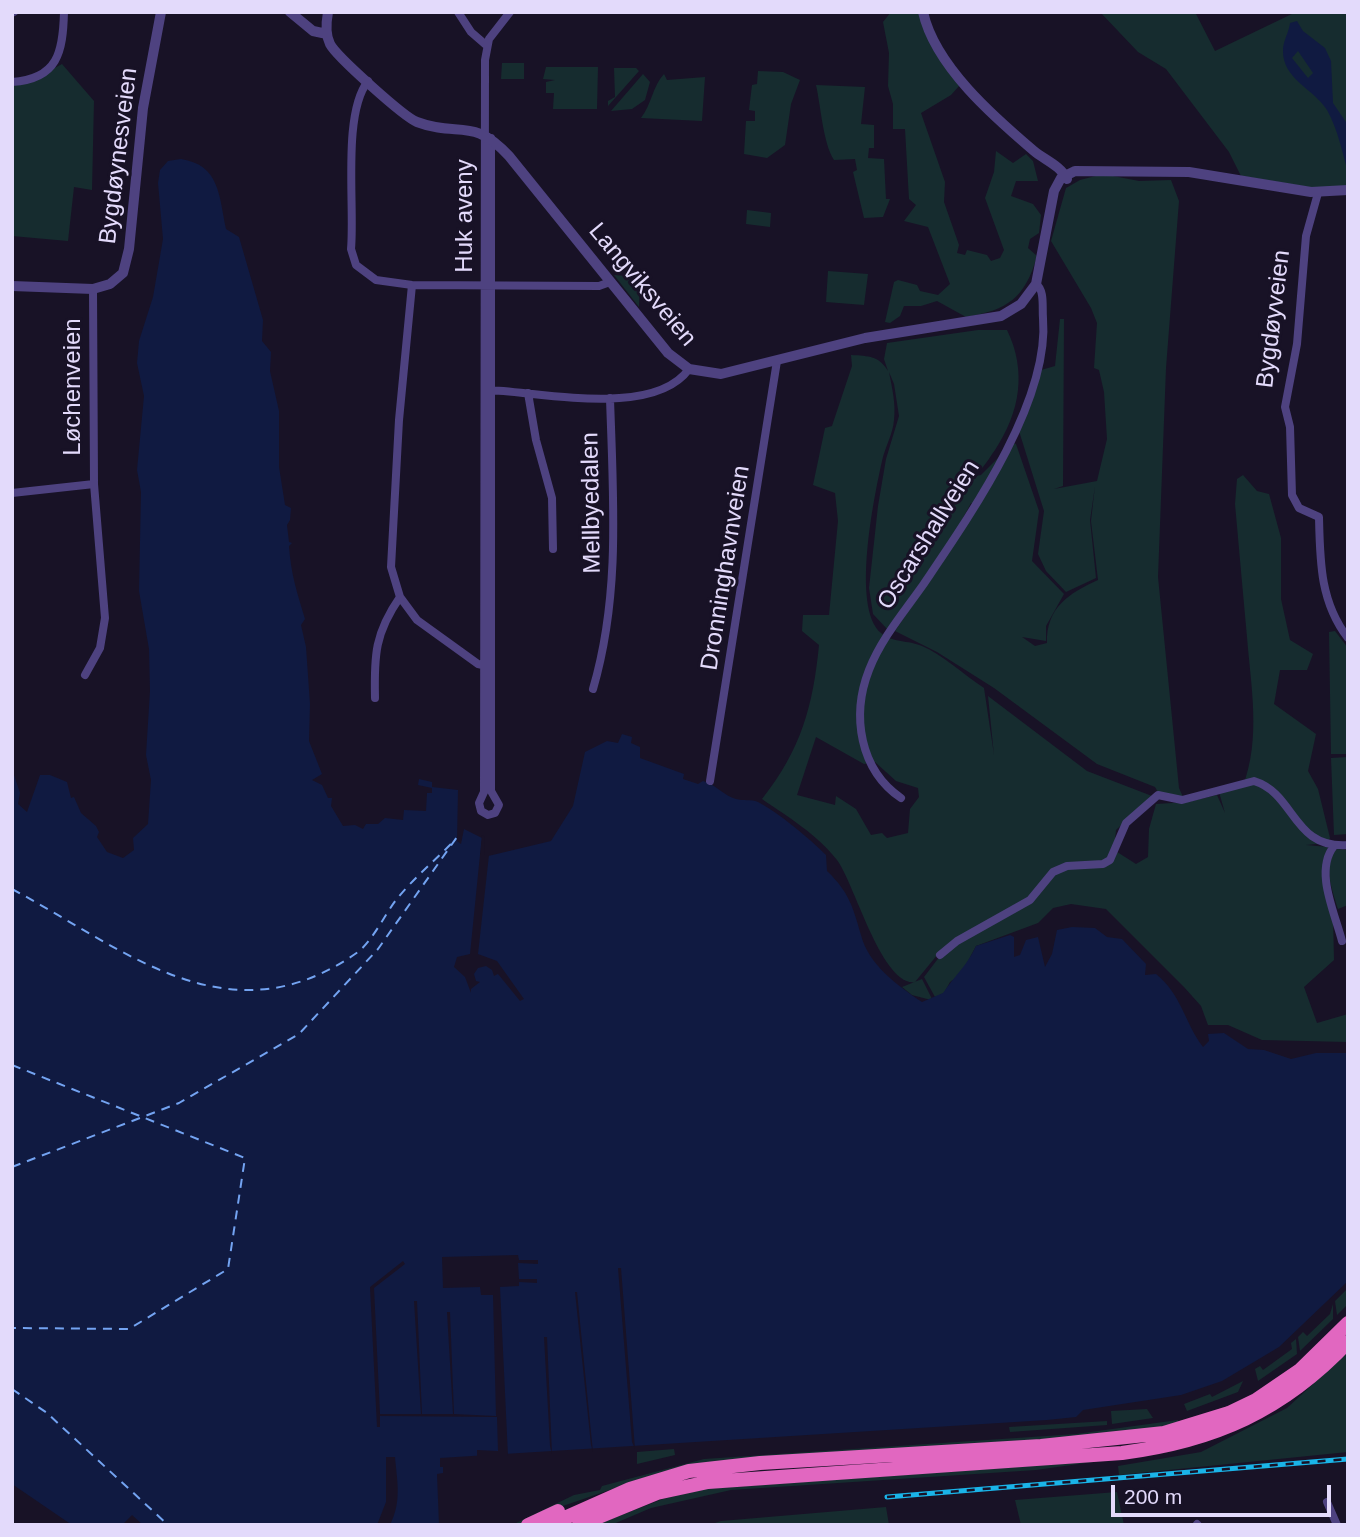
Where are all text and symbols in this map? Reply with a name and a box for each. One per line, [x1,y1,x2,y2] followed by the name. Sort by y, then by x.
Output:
[94,66,144,246] street label: Bygdøynesveien
[451,159,479,273] street label: Huk aveny
[582,217,702,353] street label: Langviksveien
[1251,248,1297,390] street label: Bygdøyveien
[59,318,87,456] street label: Løchenveien
[576,432,608,574] street label: Mellbyedalen
[872,455,986,615] street label: Oscarshallveien
[696,464,756,672] street label: Dronninghavnveien
[1115,1470,1336,1514] scale bar
[1124,1485,1182,1508] text: 200 m

